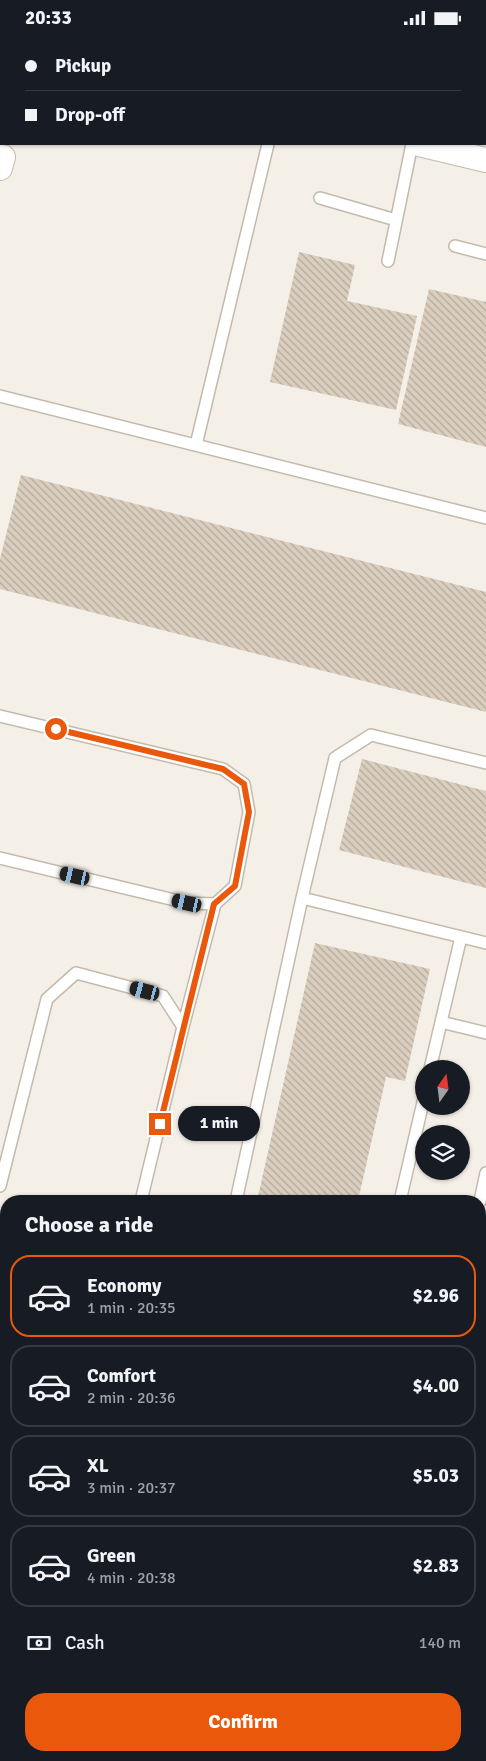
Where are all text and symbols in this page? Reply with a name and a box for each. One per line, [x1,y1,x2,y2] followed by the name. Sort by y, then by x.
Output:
[25,6,72,30] text: 20:33
[55,54,111,78] text: Pickup
[55,103,125,127] text: Drop-off
[45,718,67,740] route start
[58,865,91,887] car
[170,892,203,914] car
[128,980,161,1002] car
[415,1060,470,1115] north arrow
[415,1060,470,1180] map controls
[178,1107,260,1141] callout: 1 min
[149,1113,171,1135] route end
[200,1113,238,1133] text: 1 min
[415,1125,470,1180] button: layers
[25,1211,153,1238] text: Choose a ride
[27,1274,72,1319] icon: car
[87,1274,161,1298] text: Economy
[413,1284,459,1308] text: $2.96
[87,1298,176,1318] text: 1 min · 20:35
[27,1364,72,1409] icon: car
[87,1364,156,1388] text: Comfort
[413,1374,459,1398] text: $4.00
[87,1388,176,1408] text: 2 min · 20:36
[27,1454,72,1499] icon: car
[87,1454,109,1478] text: XL
[413,1464,459,1488] text: $5.03
[87,1478,176,1498] text: 3 min · 20:37
[27,1544,72,1589] icon: car
[87,1544,136,1568] text: Green
[413,1554,459,1578] text: $2.83
[87,1568,176,1588] text: 4 min · 20:38
[25,1629,53,1657] icon: cash
[65,1631,105,1655] text: Cash
[419,1633,461,1653] text: 140 m
[25,1693,461,1751] button: Confirm

